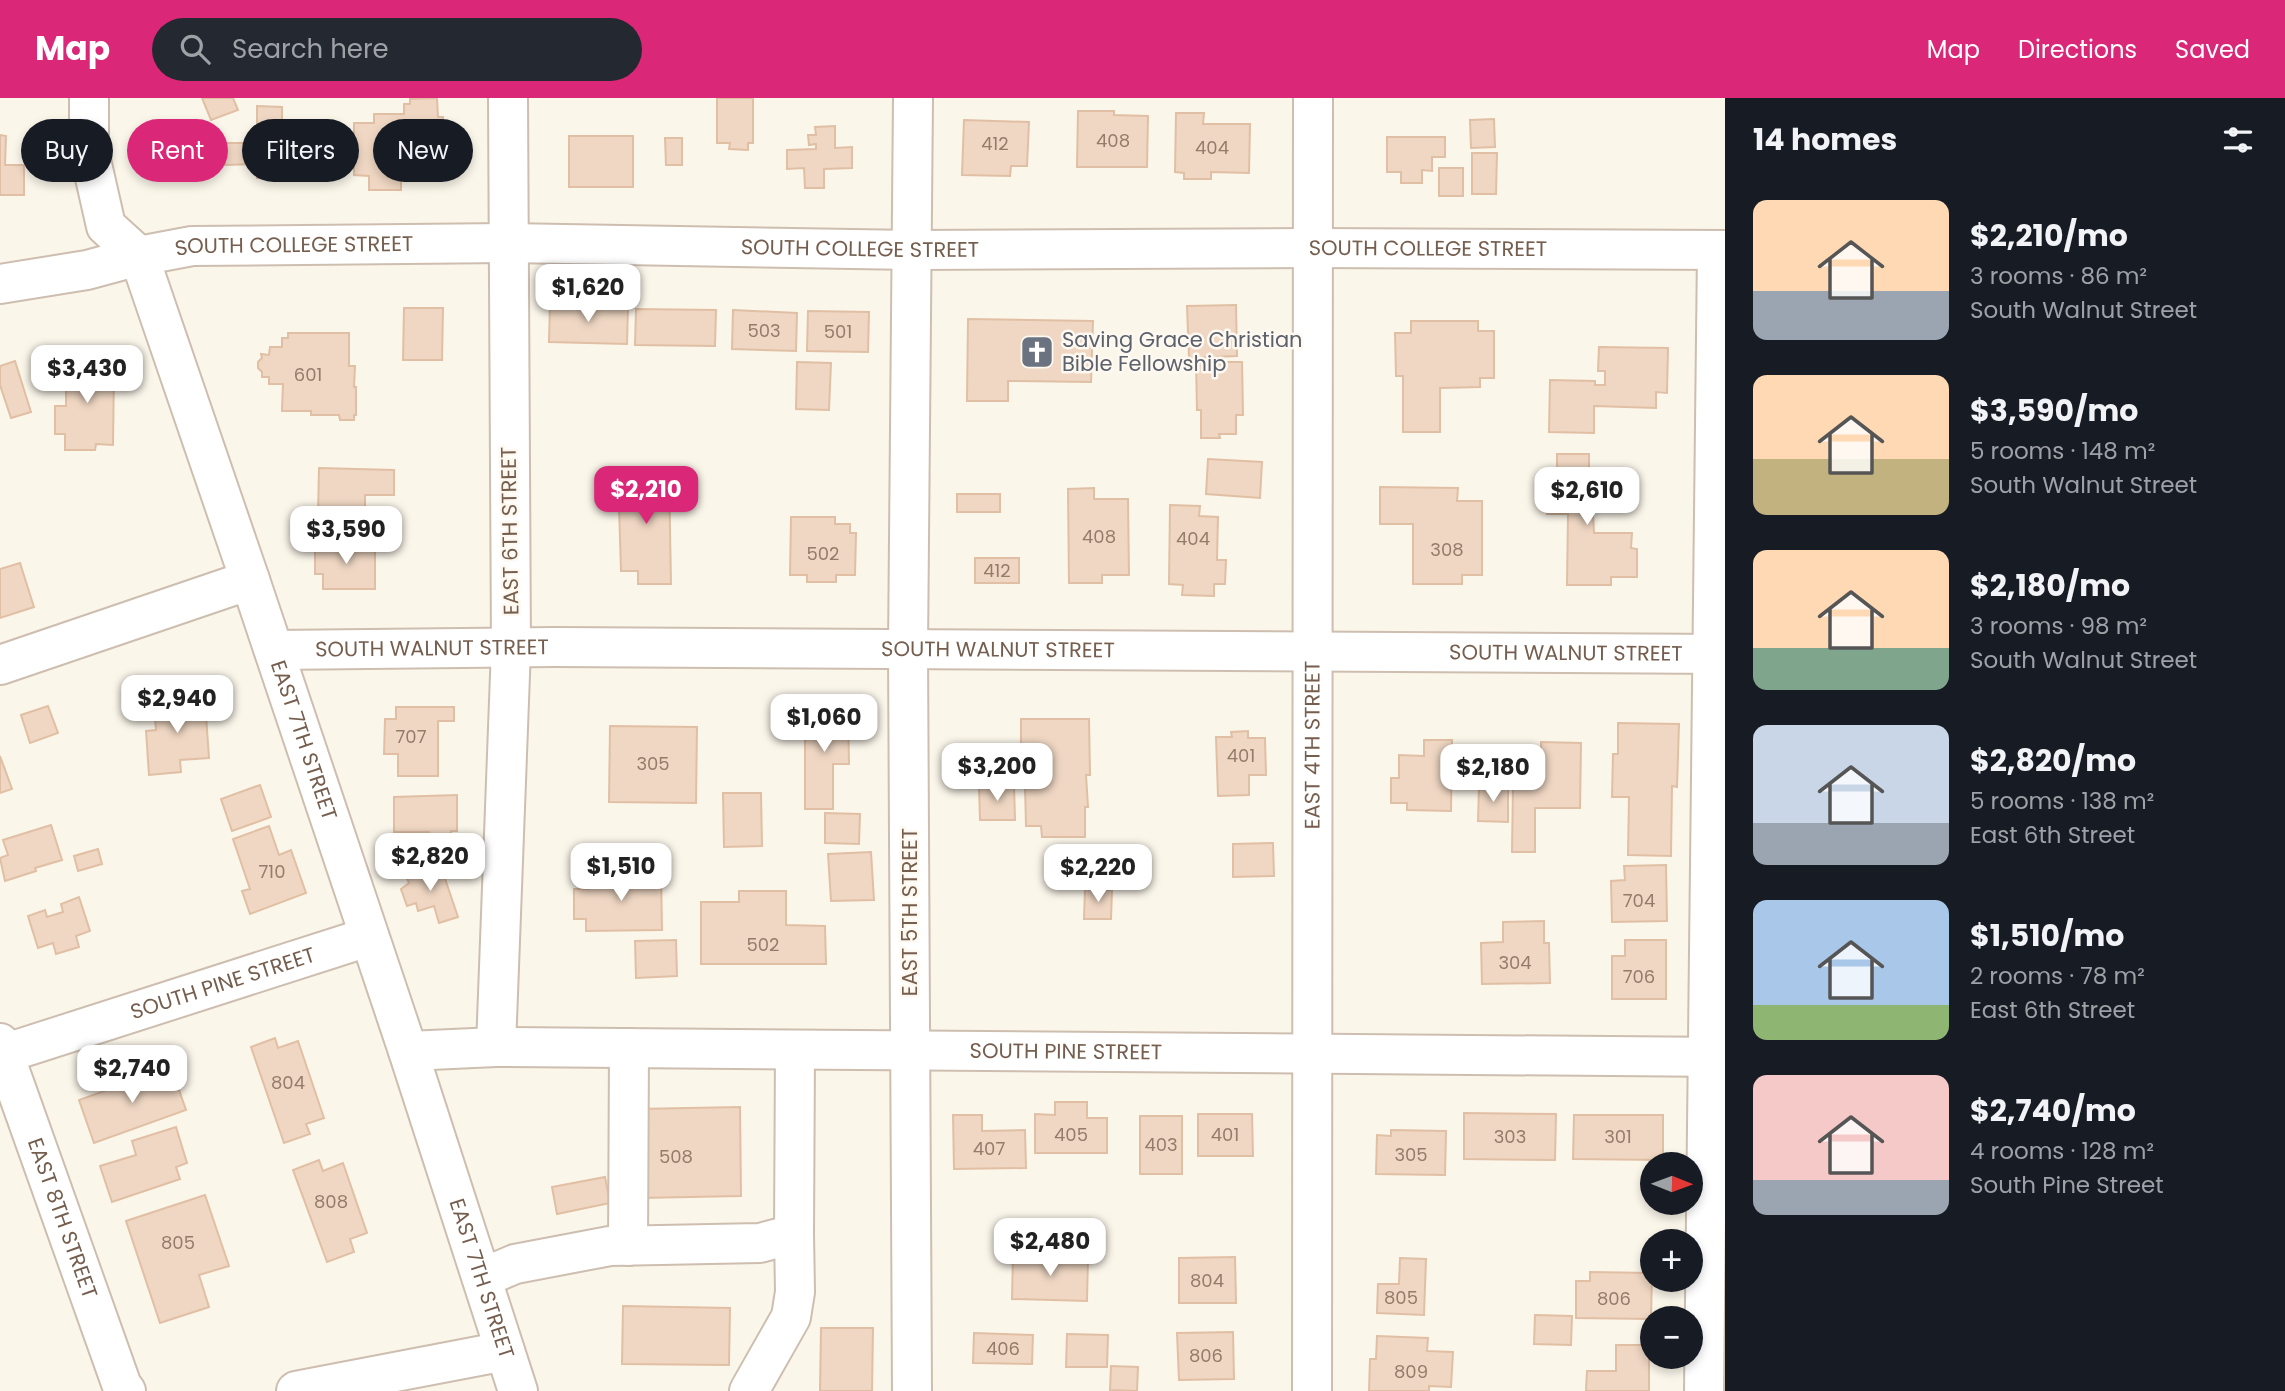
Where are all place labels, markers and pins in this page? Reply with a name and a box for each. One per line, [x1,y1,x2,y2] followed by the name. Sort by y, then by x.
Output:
[531,264,645,324] pin: $1,620
[1062,325,1303,378] place label: Saving Grace Christian Bible Fellowship
[1018,333,1056,371] church icon: Saving Grace Christian Bible Fellowship
[30,345,144,405] pin: $3,430
[589,466,703,526] pin: $2,210
[1530,468,1644,527] pin: $2,610
[289,506,403,566] pin: $3,590
[120,676,234,735] pin: $2,940
[767,694,881,754] pin: $1,060
[940,744,1054,803] pin: $3,200
[1436,744,1550,804] pin: $2,180
[373,834,487,893] pin: $2,820
[564,844,678,903] pin: $1,510
[1041,844,1155,904] pin: $2,220
[75,1046,189,1105] pin: $2,740
[993,1218,1107,1278] pin: $2,480

